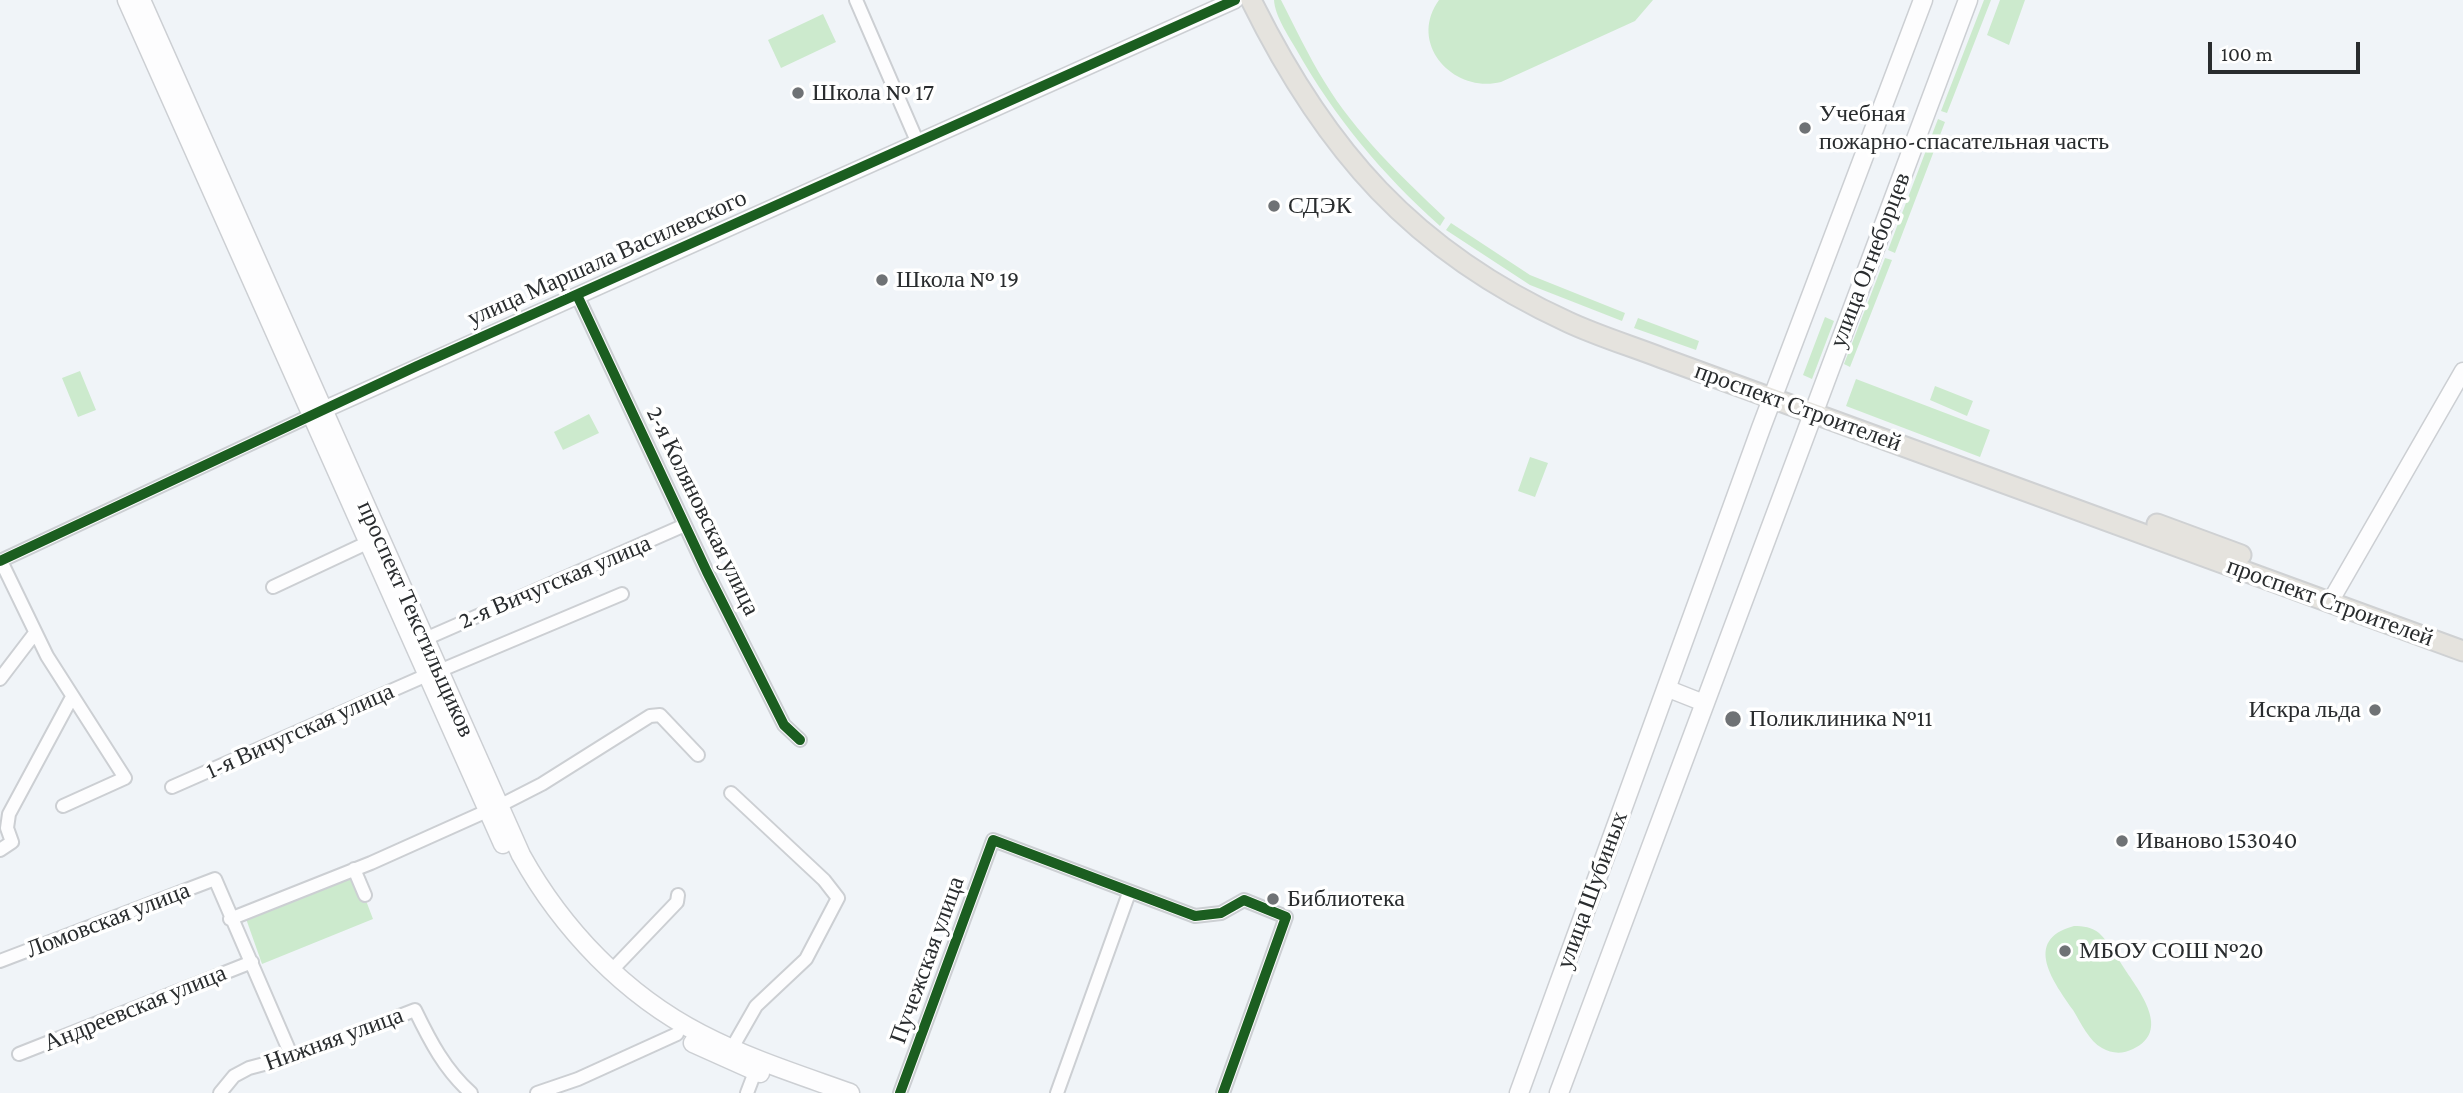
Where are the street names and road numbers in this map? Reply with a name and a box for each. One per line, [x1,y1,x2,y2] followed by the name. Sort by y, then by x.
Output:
[1823,168,1917,352] street label: улица Огнеборцев
[463,183,751,333] street label: улица Маршала Василевского
[1691,356,1905,458] street label: проспект Строителей
[640,402,766,620] street label: 2-я Коляновская улица
[351,496,481,742] street label: проспект Текстильщиков
[455,529,655,635] street label: 2-я Вичугская улица
[2223,551,2437,653] street label: проспект Строителей
[202,677,398,785] street label: 1-я Вичугская улица
[1550,807,1634,973] street label: улица Шубиных
[883,873,971,1047] street label: Пучежская улица
[22,876,194,964] street label: Ломовская улица
[40,958,230,1058] street label: Андреевская улица
[261,1001,407,1077] street label: Нижняя улица

